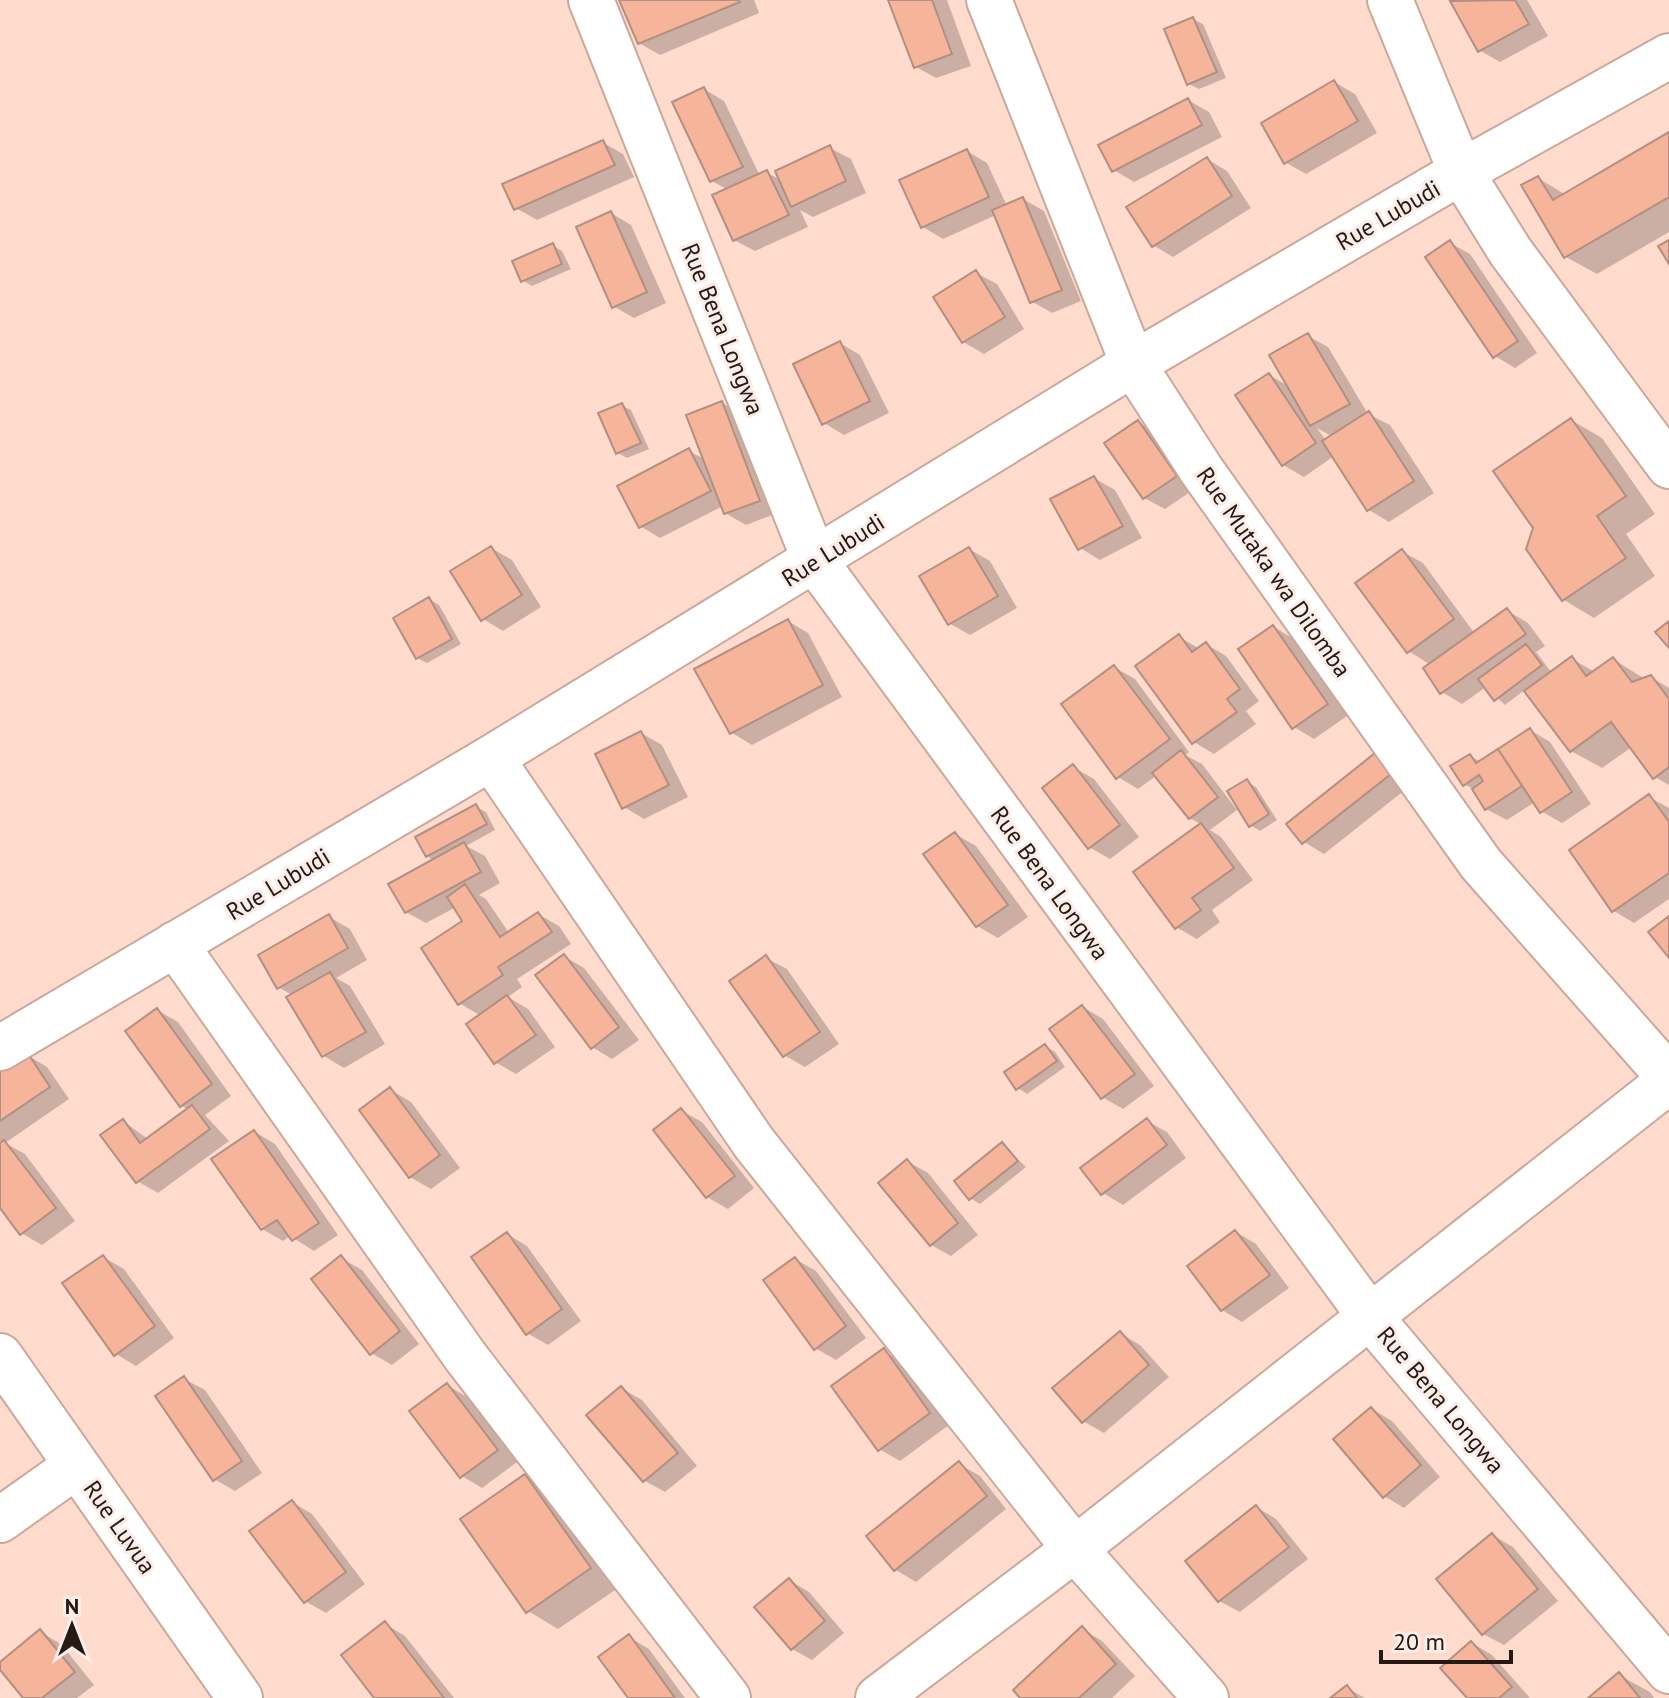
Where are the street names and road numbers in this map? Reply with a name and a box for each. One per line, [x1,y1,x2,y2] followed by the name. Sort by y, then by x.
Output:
[1330,173,1446,257] street label: Rue Lubudi
[674,239,772,419] street label: Rue Bena Longwa
[1190,461,1358,683] street label: Rue Mutaka wa Dilomba
[776,506,890,594] street label: Rue Lubudi
[984,800,1116,966] street label: Rue Bena Longwa
[220,841,336,927] street label: Rue Lubudi
[1370,1320,1512,1480] street label: Rue Bena Longwa
[77,1474,163,1580] street label: Rue Luvua

